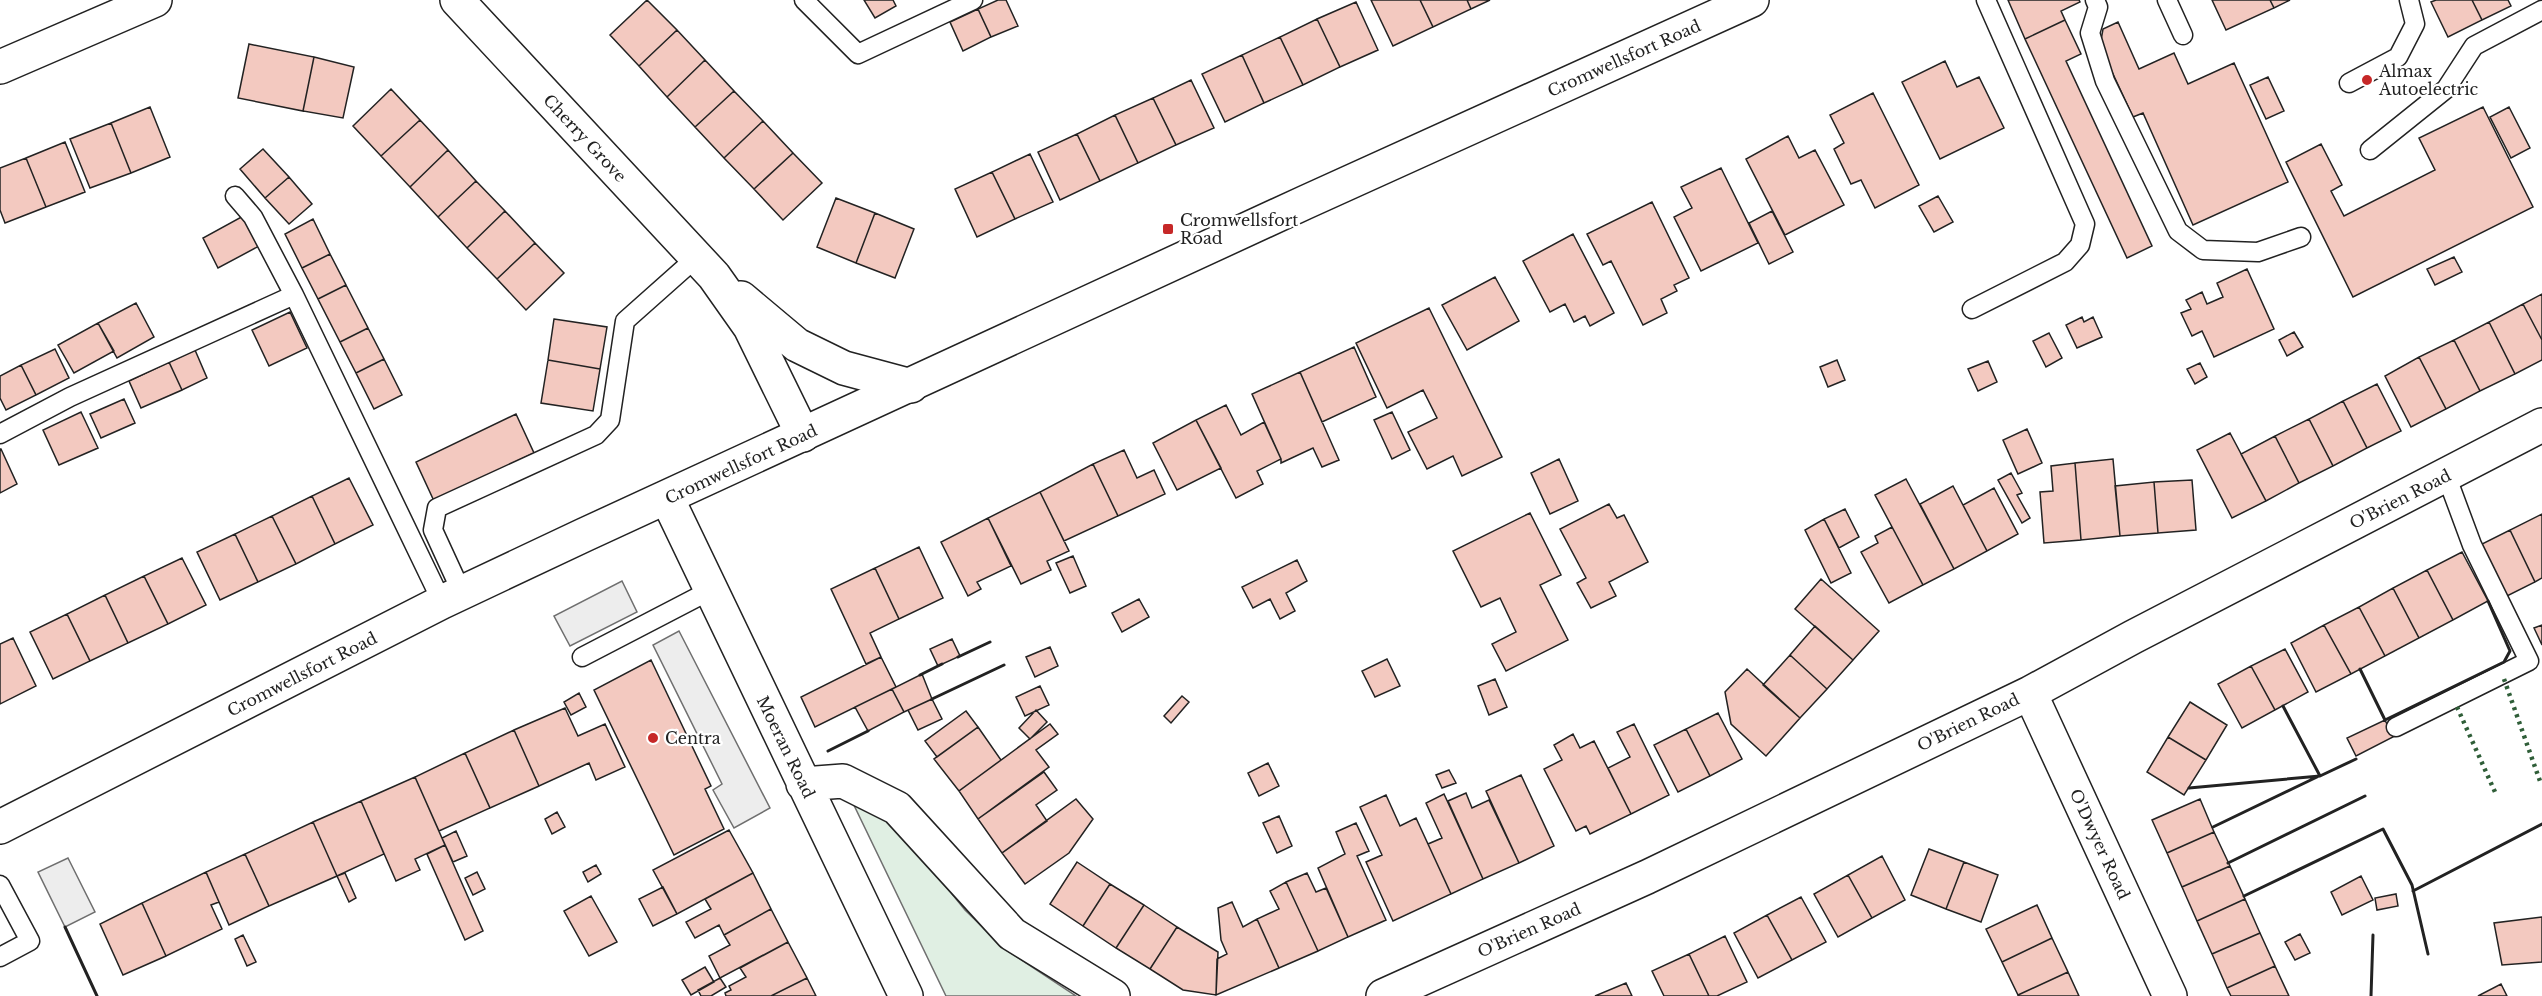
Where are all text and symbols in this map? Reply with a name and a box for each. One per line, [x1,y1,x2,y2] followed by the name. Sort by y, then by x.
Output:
[1544,15,1704,101] street label: Cromwellsfort Road
[2378,61,2479,99] place label: Almax Autoelectric
[2360,73,2374,87] marker: Almax Autoelectric
[539,90,631,186] street label: Cherry Grove
[1180,210,1298,248] place label: Cromwellsfort Road
[1161,222,1175,236] marker: Cromwellsfort Road
[662,420,820,508] street label: Cromwellsfort Road
[2346,465,2454,533] street label: O'Brien Road
[224,627,380,720] street label: Cromwellsfort Road
[1914,689,2023,755] street label: O'Brien Road
[753,693,819,802] street label: Moeran Road
[665,728,721,748] place label: Centra
[646,731,660,745] marker: Centra
[2066,786,2134,903] street label: O'Dwyer Road
[1474,898,1584,962] street label: O'Brien Road

